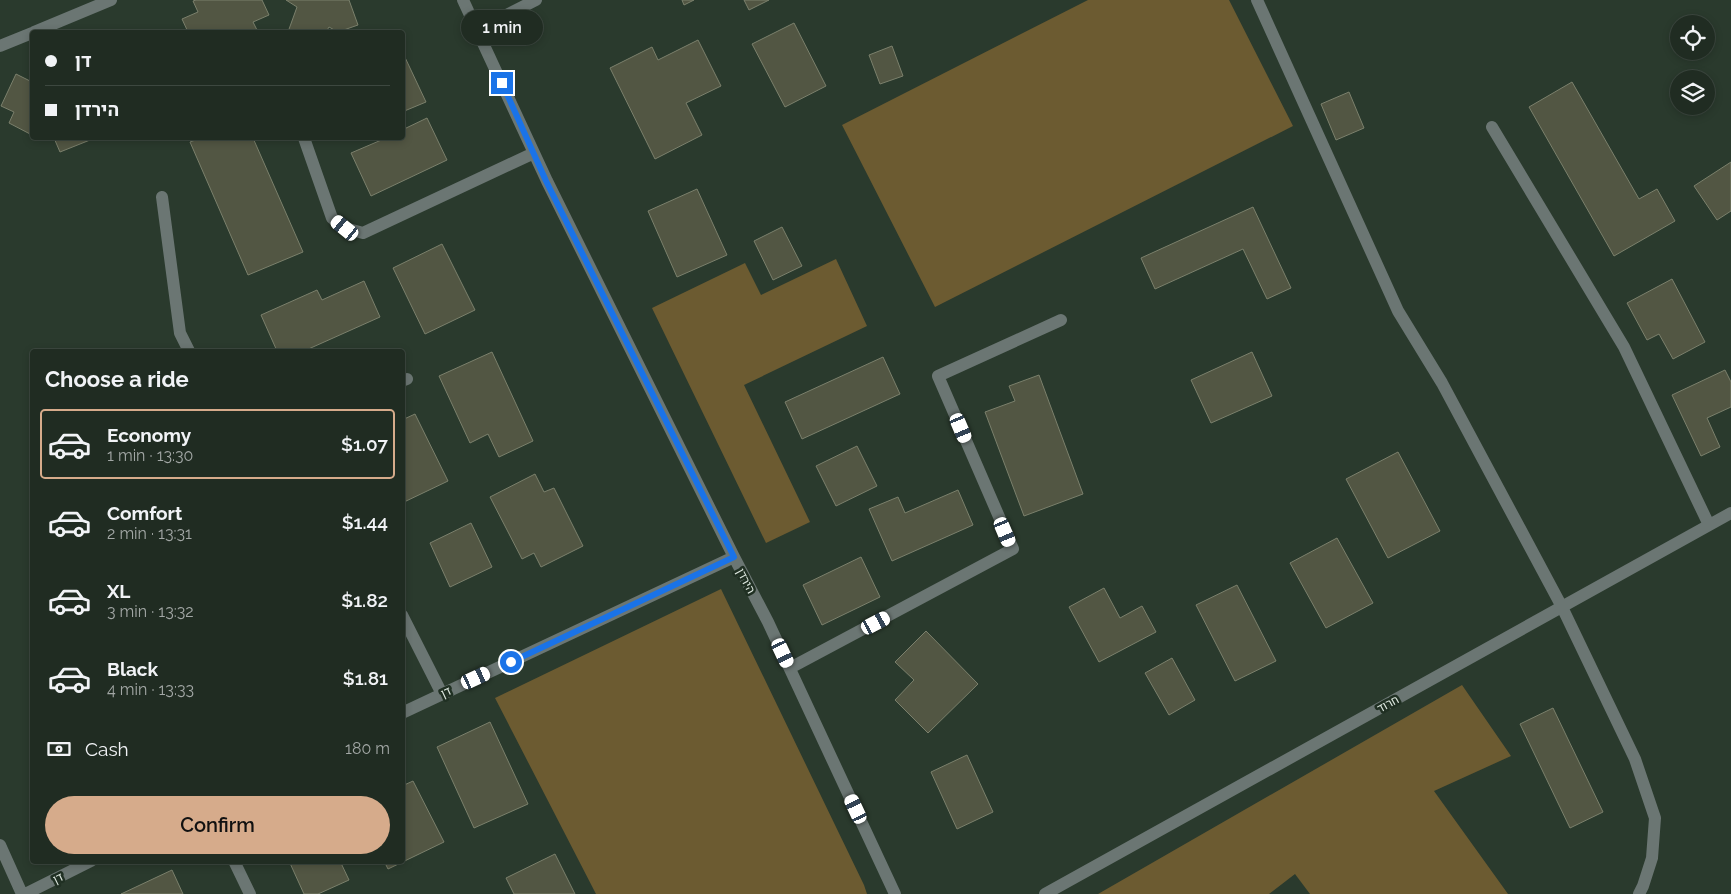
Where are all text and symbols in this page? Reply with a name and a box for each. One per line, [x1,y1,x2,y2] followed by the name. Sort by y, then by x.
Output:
[461,11,543,46] callout: 1 min
[1670,15,1715,115] map controls
[1670,15,1715,60] button: locate
[482,18,522,37] text: 1 min
[75,49,92,71] text: דן
[1670,70,1715,115] button: layers
[491,72,513,94] route end
[75,98,119,120] text: הירדן
[328,213,361,243] car
[45,366,189,392] text: Choose a ride
[948,411,973,445] car
[47,422,92,467] icon: car
[107,424,191,446] text: Economy
[341,433,388,455] text: $1.07
[107,446,193,465] text: 1 min · 13:30
[47,500,92,545] icon: car
[107,502,182,524] text: Comfort
[342,511,388,533] text: $1.44
[992,515,1017,549] car
[107,524,192,543] text: 2 min · 13:31
[734,566,758,596] street label: הירדן
[47,578,92,623] icon: car
[107,580,130,602] text: XL
[341,589,388,611] text: $1.82
[107,602,194,621] text: 3 min · 13:32
[859,609,892,637] car
[769,636,796,670] car
[500,651,522,673] route start
[47,656,92,701] icon: car
[107,658,158,680] text: Black
[459,665,492,691] car
[343,667,388,689] text: $1.81
[107,680,194,699] text: 4 min · 13:33
[439,684,453,700] street label: דן
[1375,692,1401,716] street label: חרוד
[45,735,73,763] icon: cash
[85,738,129,760] text: Cash
[345,739,390,758] text: 180 m
[842,792,869,826] car
[45,796,390,854] button: Confirm
[51,870,65,886] street label: דן

